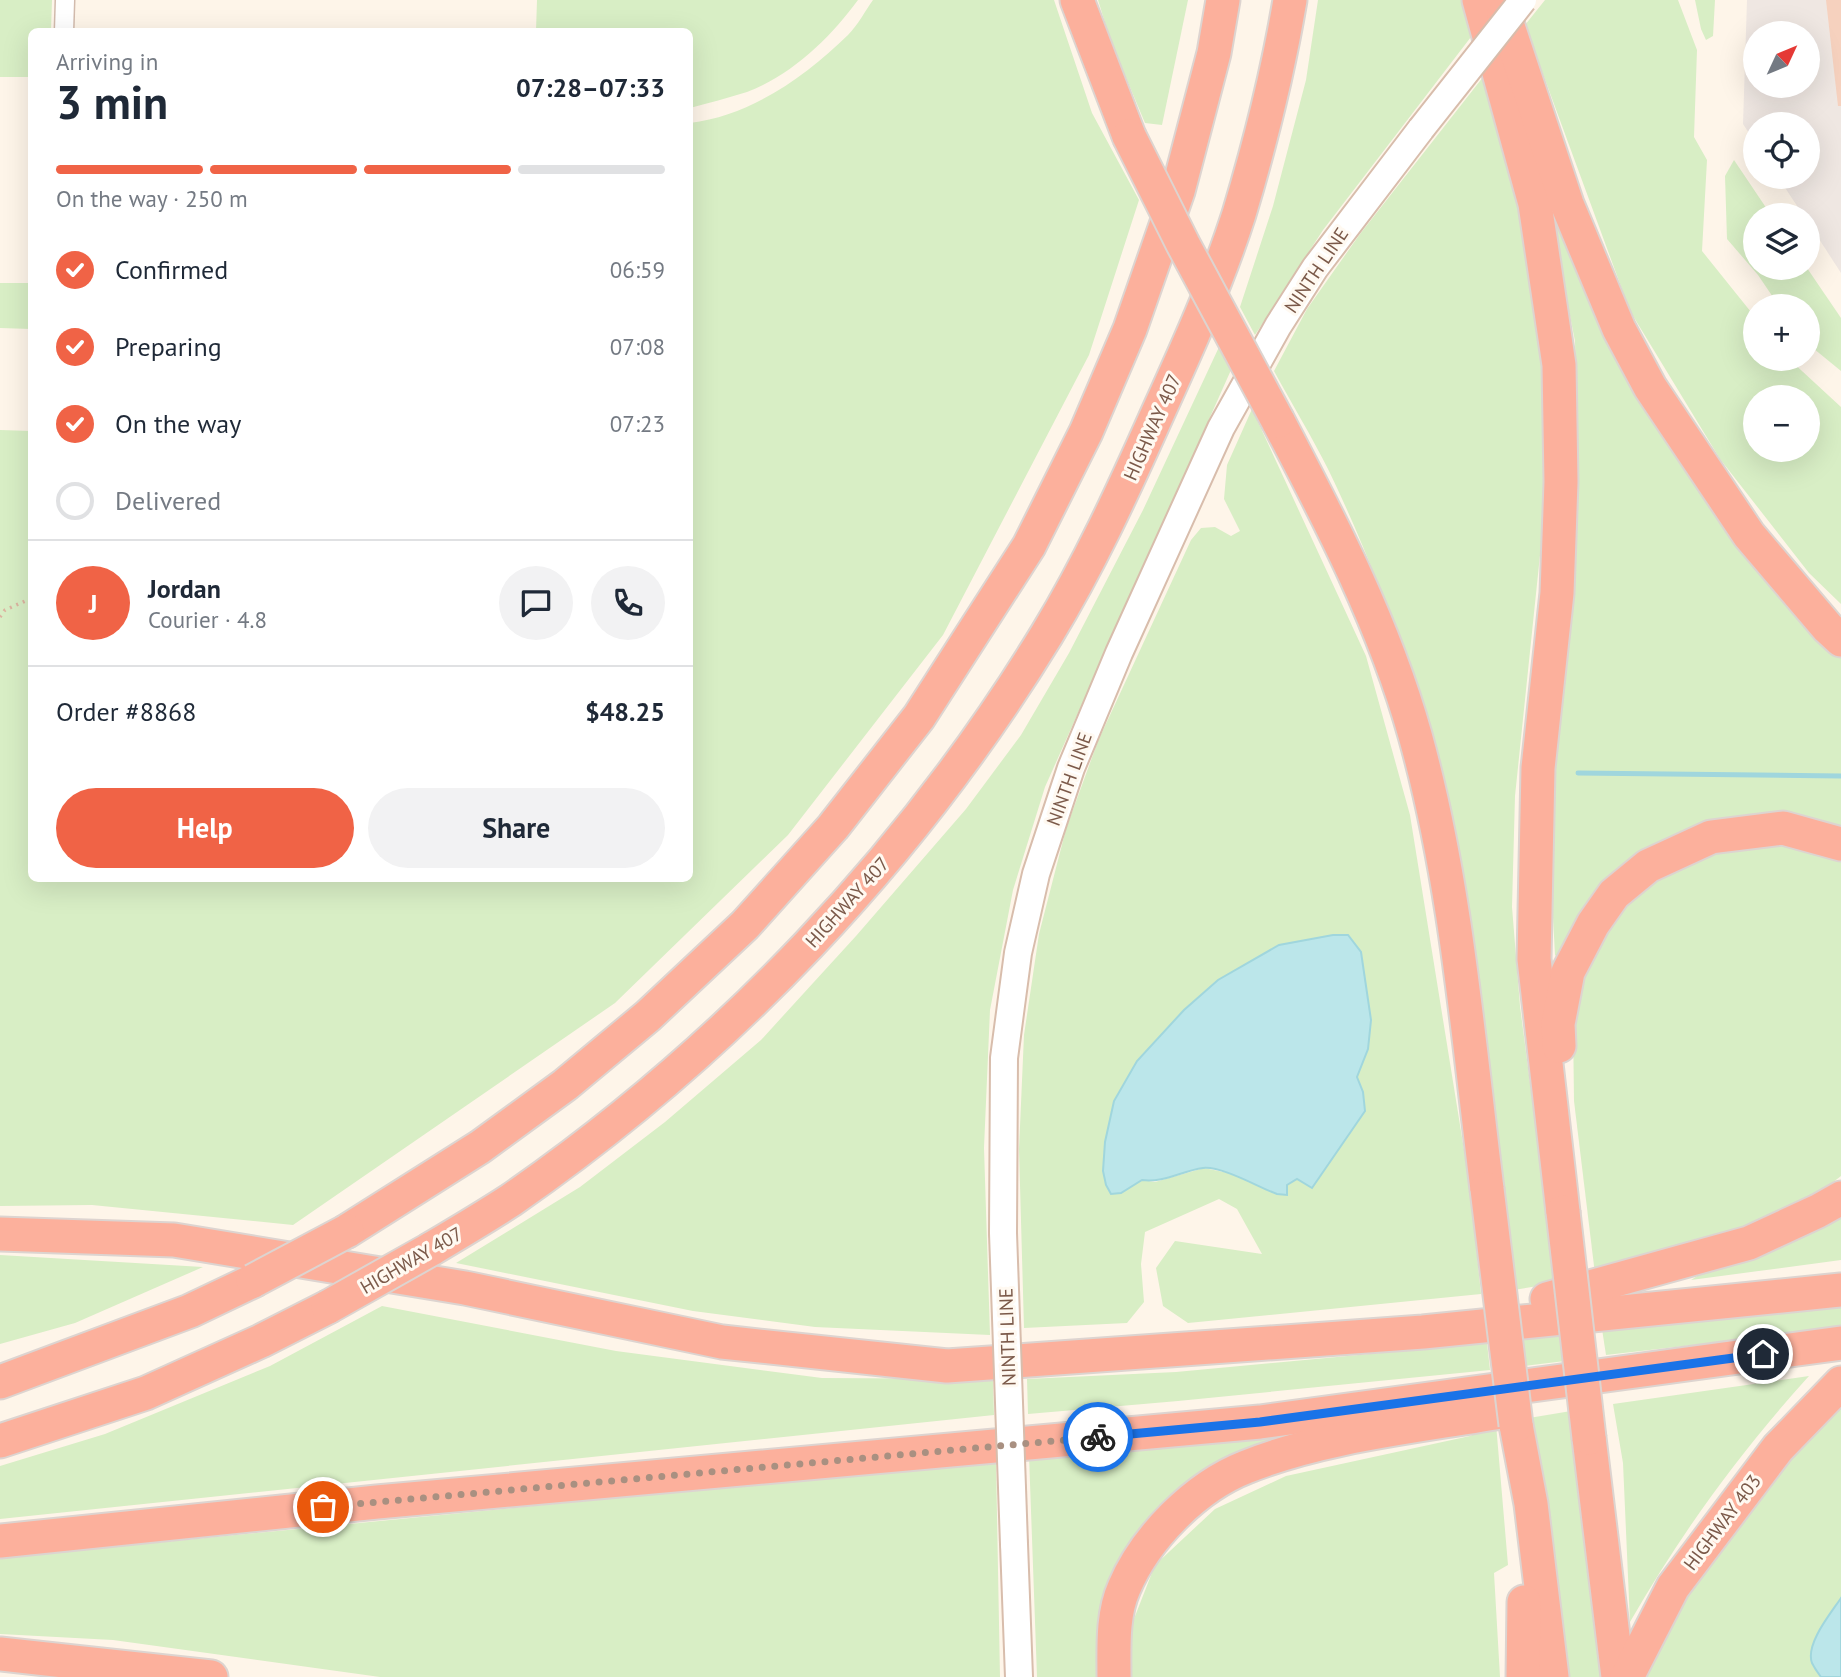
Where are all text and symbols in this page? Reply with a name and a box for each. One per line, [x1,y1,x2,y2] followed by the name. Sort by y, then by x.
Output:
[1743,21,1820,98] north arrow
[1743,21,1820,462] map controls
[56,47,158,76] text: Arriving in
[516,71,665,104] text: 07:28–07:33
[56,72,168,132] text: 3 min
[1743,112,1820,189] button: locate
[56,184,248,213] text: On the way · 250 m
[1743,203,1820,280] button: layers
[1279,223,1353,317] street label: NINTH LINE
[56,251,94,289] icon: check
[115,253,228,286] text: Confirmed
[610,255,665,284] text: 06:59
[1743,294,1820,371] button: +
[56,328,94,366] icon: check
[115,330,222,363] text: Preparing
[610,332,665,361] text: 07:08
[1118,370,1186,484] street label: HIGHWAY 407
[1743,385,1820,462] button: −
[56,405,94,443] icon: check
[115,407,241,440] text: On the way
[610,409,665,438] text: 07:23
[115,484,221,517] text: Delivered
[499,566,573,640] button: chat
[591,566,665,640] button: phone
[148,572,221,605] text: Jordan
[89,587,97,620] text: J
[148,605,267,634] text: Courier · 4.8
[56,695,196,728] text: Order #8868
[585,695,665,728] text: $48.25
[1041,729,1097,829] street label: NINTH LINE
[56,788,354,868] button: Help
[368,788,665,868] button: Share
[800,852,894,952] street label: HIGHWAY 407
[356,1221,466,1299] street label: HIGHWAY 407
[993,1288,1021,1386] street label: NINTH LINE
[1733,1324,1793,1384] pin
[1744,1335,1782,1373] icon: home
[1063,1402,1133,1472] courier
[1079,1418,1117,1456] icon: bike
[1678,1469,1766,1575] street label: HIGHWAY 403
[293,1477,353,1537] pin
[304,1488,342,1526] icon: bag

